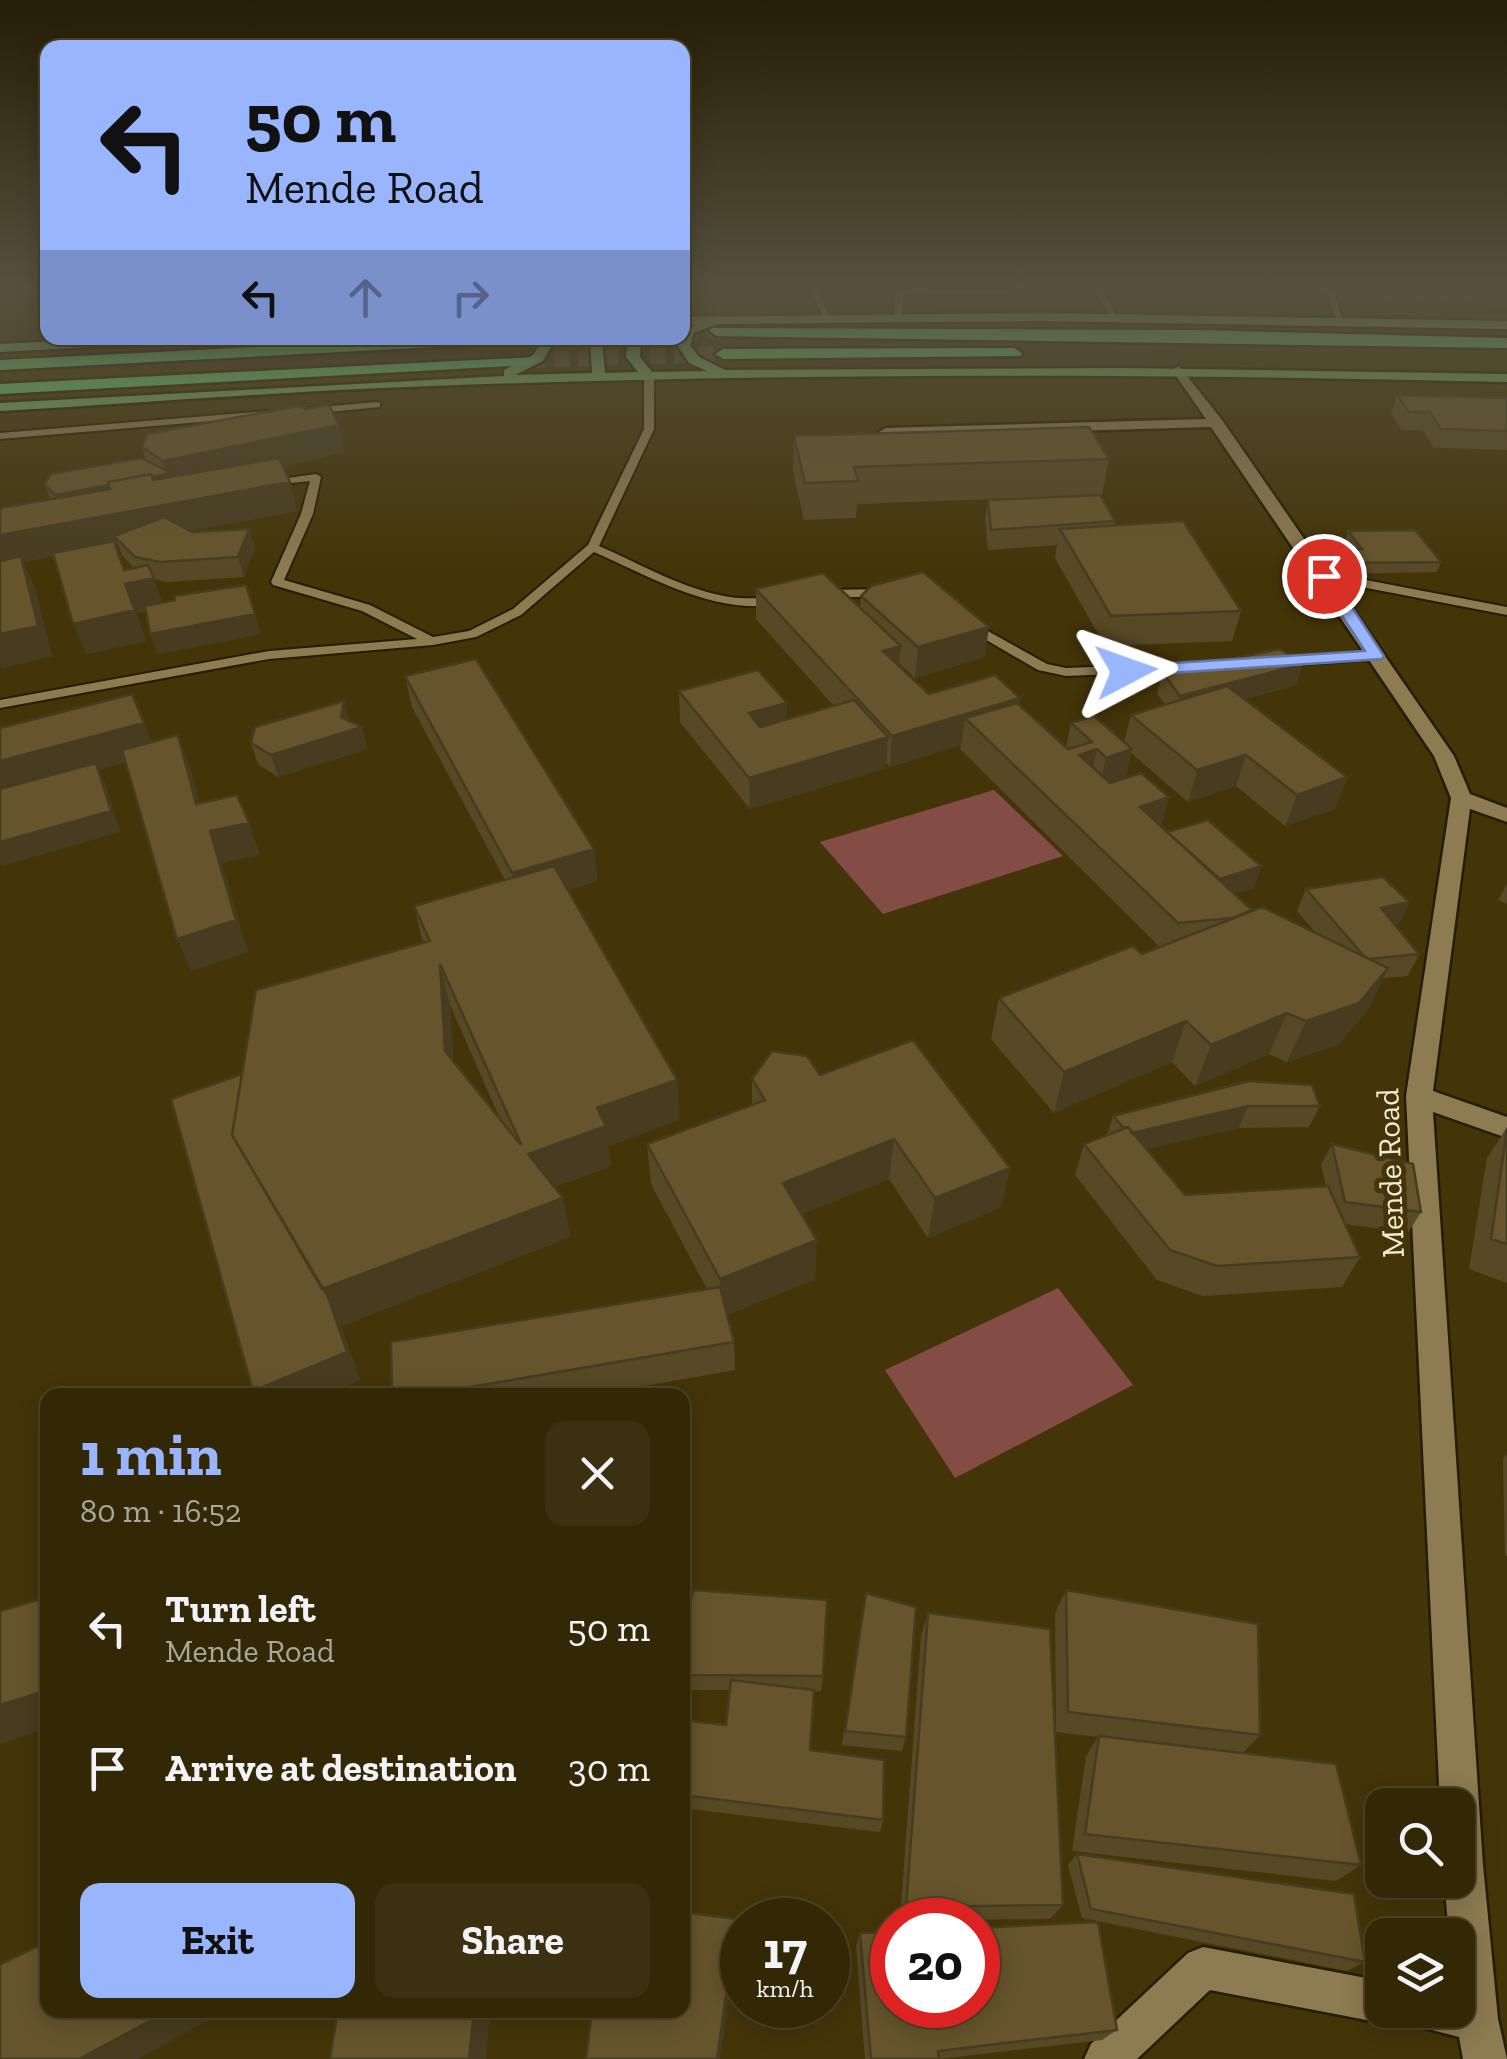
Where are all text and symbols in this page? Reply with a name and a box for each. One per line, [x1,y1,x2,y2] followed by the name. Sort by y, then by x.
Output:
[245,76,396,160] text: 50 m
[80,80,210,210] icon: left
[245,161,483,215] text: Mende Road
[233,270,288,325] icon: left
[338,270,393,325] icon: ahead
[443,270,498,325] icon: right
[1282,534,1367,619] pin
[1297,549,1352,604] icon: arrive
[1074,619,1178,723] position arrow
[1368,1087,1412,1258] street label: Mende Road
[80,1418,222,1490] text: 1 min
[545,1421,650,1526] button: close
[80,1492,241,1530] text: 80 m · 16:52
[165,1586,316,1632] text: Turn left
[80,1601,135,1656] icon: left
[567,1605,650,1651] text: 50 m
[165,1632,335,1670] text: Mende Road
[80,1741,135,1796] icon: arrive
[165,1745,516,1791] text: Arrive at destination
[568,1745,650,1791] text: 30 m
[1365,1788,1475,2028] map controls
[1365,1788,1475,1898] button: search
[80,1883,355,1998] button: Exit
[375,1883,650,1998] button: Share
[870,1898,1000,2028] speed limit sign: 20
[1365,1918,1475,2028] button: layers
[763,1921,807,1981] text: 17
[756,1973,814,2003] text: km/h

